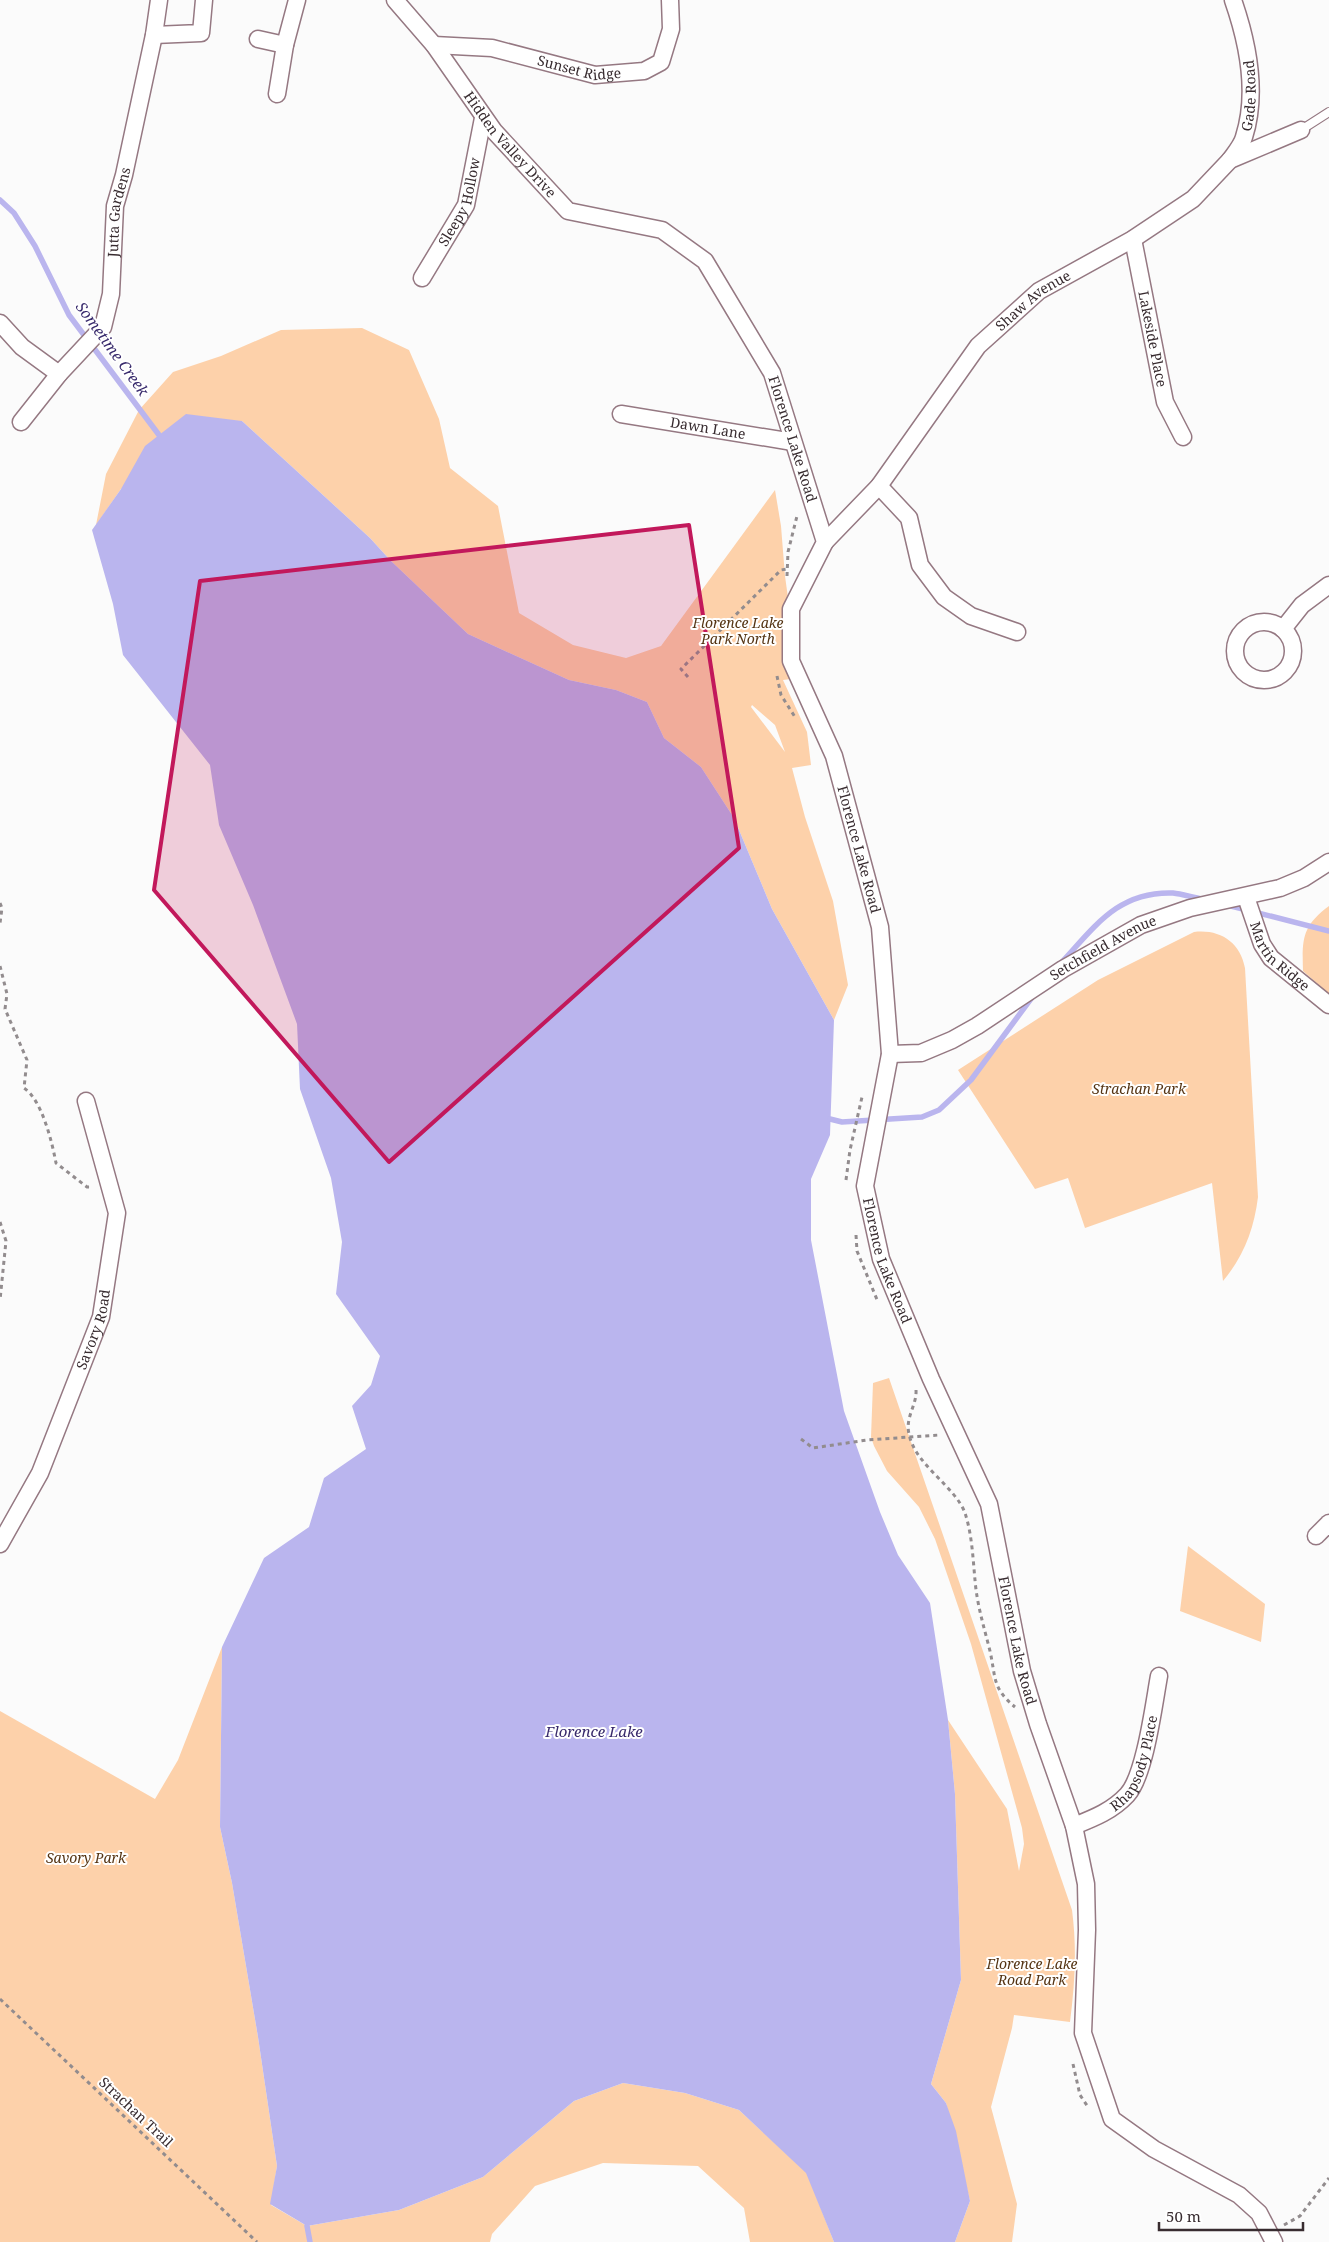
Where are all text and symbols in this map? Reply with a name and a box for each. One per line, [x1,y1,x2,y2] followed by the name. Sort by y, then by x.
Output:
[535,50,622,84] street label: Sunset Ridge
[1236,59,1260,133] street label: Gade Road
[460,87,561,201] street label: Hidden Valley Drive
[433,155,484,250] street label: Sleepy Hollow
[103,165,134,259] street label: Jutta Gardens
[991,265,1074,335] street label: Shaw Avenue
[1134,289,1172,389] street label: Lakeside Place
[72,297,154,400] water label: Sometime Creek
[764,373,822,505] street label: Florence Lake Road
[669,412,747,443] street label: Dawn Lane
[692,613,784,648] park label: Florence Lake Park North
[833,783,886,915] street label: Florence Lake Road
[1046,910,1159,984] street label: Setchfield Avenue
[1246,919,1314,995] street label: Martin Ridge
[1092,1079,1187,1098] park label: Strachan Park
[859,1196,917,1326] street label: Florence Lake Road
[71,1288,114,1372] street label: Savory Road
[994,1574,1042,1707] street label: Florence Lake Road
[1106,1714,1161,1815] street label: Rhapsody Place
[544,1721,643,1741] water label: Florence Lake
[46,1848,127,1867] park label: Savory Park
[986,1954,1078,1989] park label: Florence Lake Road Park
[95,2072,178,2151] street label: Strachan Trail
[1159,2200,1303,2232] scale bar
[1166,2206,1201,2226] text: 50 m

